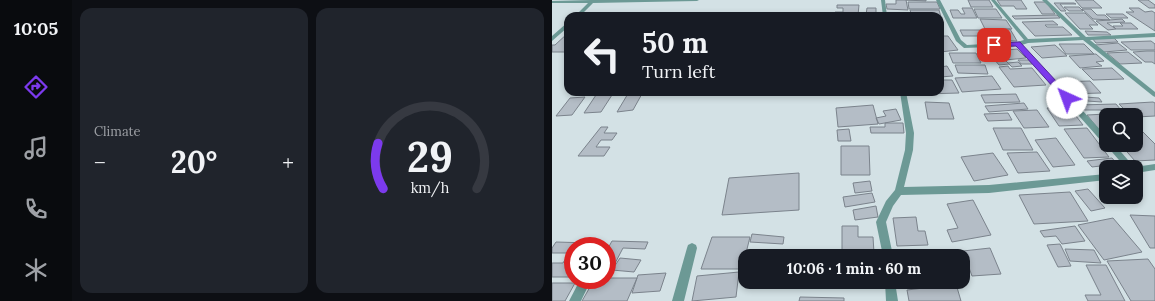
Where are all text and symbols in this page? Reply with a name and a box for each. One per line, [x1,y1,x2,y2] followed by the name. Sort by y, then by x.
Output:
[14,17,58,40] text: 10:05
[642,25,708,61] text: 50 m
[576,28,628,80] icon: left
[977,28,1011,62] pin
[983,34,1005,56] icon: arrive
[642,60,715,83] text: Turn left
[22,73,50,101] icon: directions
[1046,77,1088,119] position arrow
[1099,108,1143,204] map controls
[1099,108,1143,152] button: search
[94,123,141,140] text: Climate
[407,129,453,182] text: 29
[22,134,50,162] icon: music
[171,143,217,181] text: 20°
[94,148,106,176] text: −
[282,148,294,176] text: +
[1099,160,1143,204] button: layers
[411,178,450,197] text: km/h
[22,195,50,223] icon: phone
[564,237,616,289] speed limit sign: 30
[22,256,50,284] icon: climate
[787,259,921,278] text: 10:06 · 1 min · 60 m

